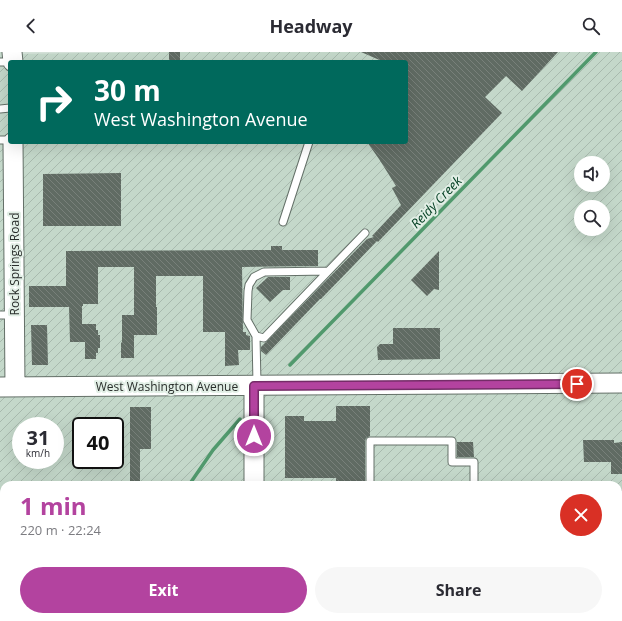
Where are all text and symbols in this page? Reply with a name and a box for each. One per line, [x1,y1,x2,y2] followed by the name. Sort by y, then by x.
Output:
[269,14,353,38] text: Headway
[20,15,42,37] icon: back
[580,15,602,37] icon: search
[94,71,161,109] text: 30 m
[28,76,80,128] icon: right
[94,107,308,131] text: West Washington Avenue
[574,156,610,236] map controls
[574,156,610,192] button: sound
[407,171,466,232] water label: Reidy Creek
[574,200,610,236] button: search
[6,213,23,316] street label: Rock Springs Road
[560,367,594,401] pin
[566,373,588,395] icon: arrive
[96,378,238,395] street label: West Washington Avenue
[233,415,275,457] position arrow
[72,417,124,469] speed limit sign: 40
[27,424,49,451] text: 31
[26,446,50,460] text: km/h
[20,489,87,522] text: 1 min
[560,494,602,536] button: close
[20,521,101,539] text: 220 m · 22:24
[20,567,307,613] button: Exit
[315,567,602,613] button: Share

